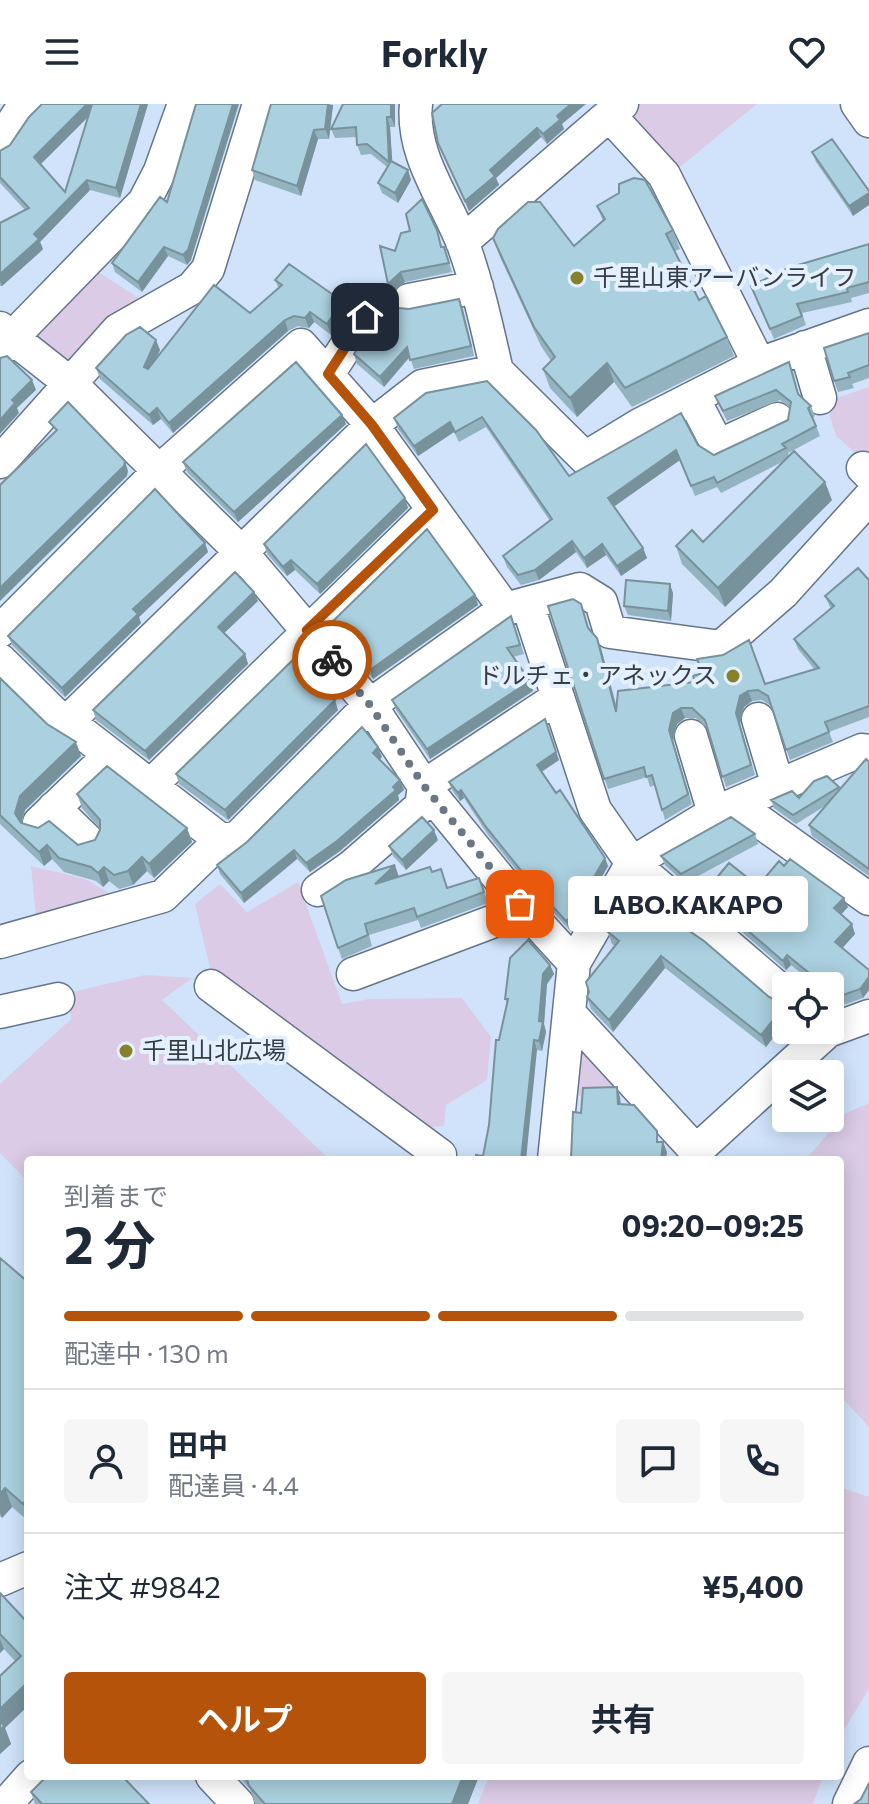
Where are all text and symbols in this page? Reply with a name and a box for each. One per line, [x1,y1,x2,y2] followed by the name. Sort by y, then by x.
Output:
[40,30,84,74] icon: menu
[381,30,488,74] text: Forkly
[785,30,829,74] icon: heart
[593,262,857,291] place label: 千里山東アーバンライフ
[568,269,586,287] marker: 千里山東アーバンライフ
[331,283,399,351] pin
[343,295,387,339] icon: home
[292,620,372,700] courier
[310,638,354,682] icon: bike
[478,660,717,689] place label: ドルチェ・アネックス
[724,667,742,685] marker: ドルチェ・アネックス
[486,870,554,938] pin
[568,876,808,932] callout: LABO.KAKAPO
[498,882,542,926] icon: bag
[593,888,783,919] text: LABO.KAKAPO
[772,972,844,1132] map controls
[772,972,844,1044] button: locate
[142,1035,286,1064] place label: 千里山北広場
[117,1042,135,1060] marker: 千里山北広場
[772,1060,844,1132] button: layers
[64,1180,168,1211] text: 到着まで
[621,1206,804,1243] text: 09:20–09:25
[64,1211,156,1275] text: 2 分
[64,1337,229,1368] text: 配達中 · 130 m
[64,1419,148,1503] button: person
[616,1419,700,1503] button: chat
[720,1419,804,1503] button: phone
[168,1425,228,1462] text: 田中
[168,1469,299,1500] text: 配達員 · 4.4
[64,1567,221,1604] text: 注文 #9842
[702,1567,804,1604] text: ¥5,400
[64,1672,426,1764] button: ヘルプ
[442,1672,804,1764] button: 共有

